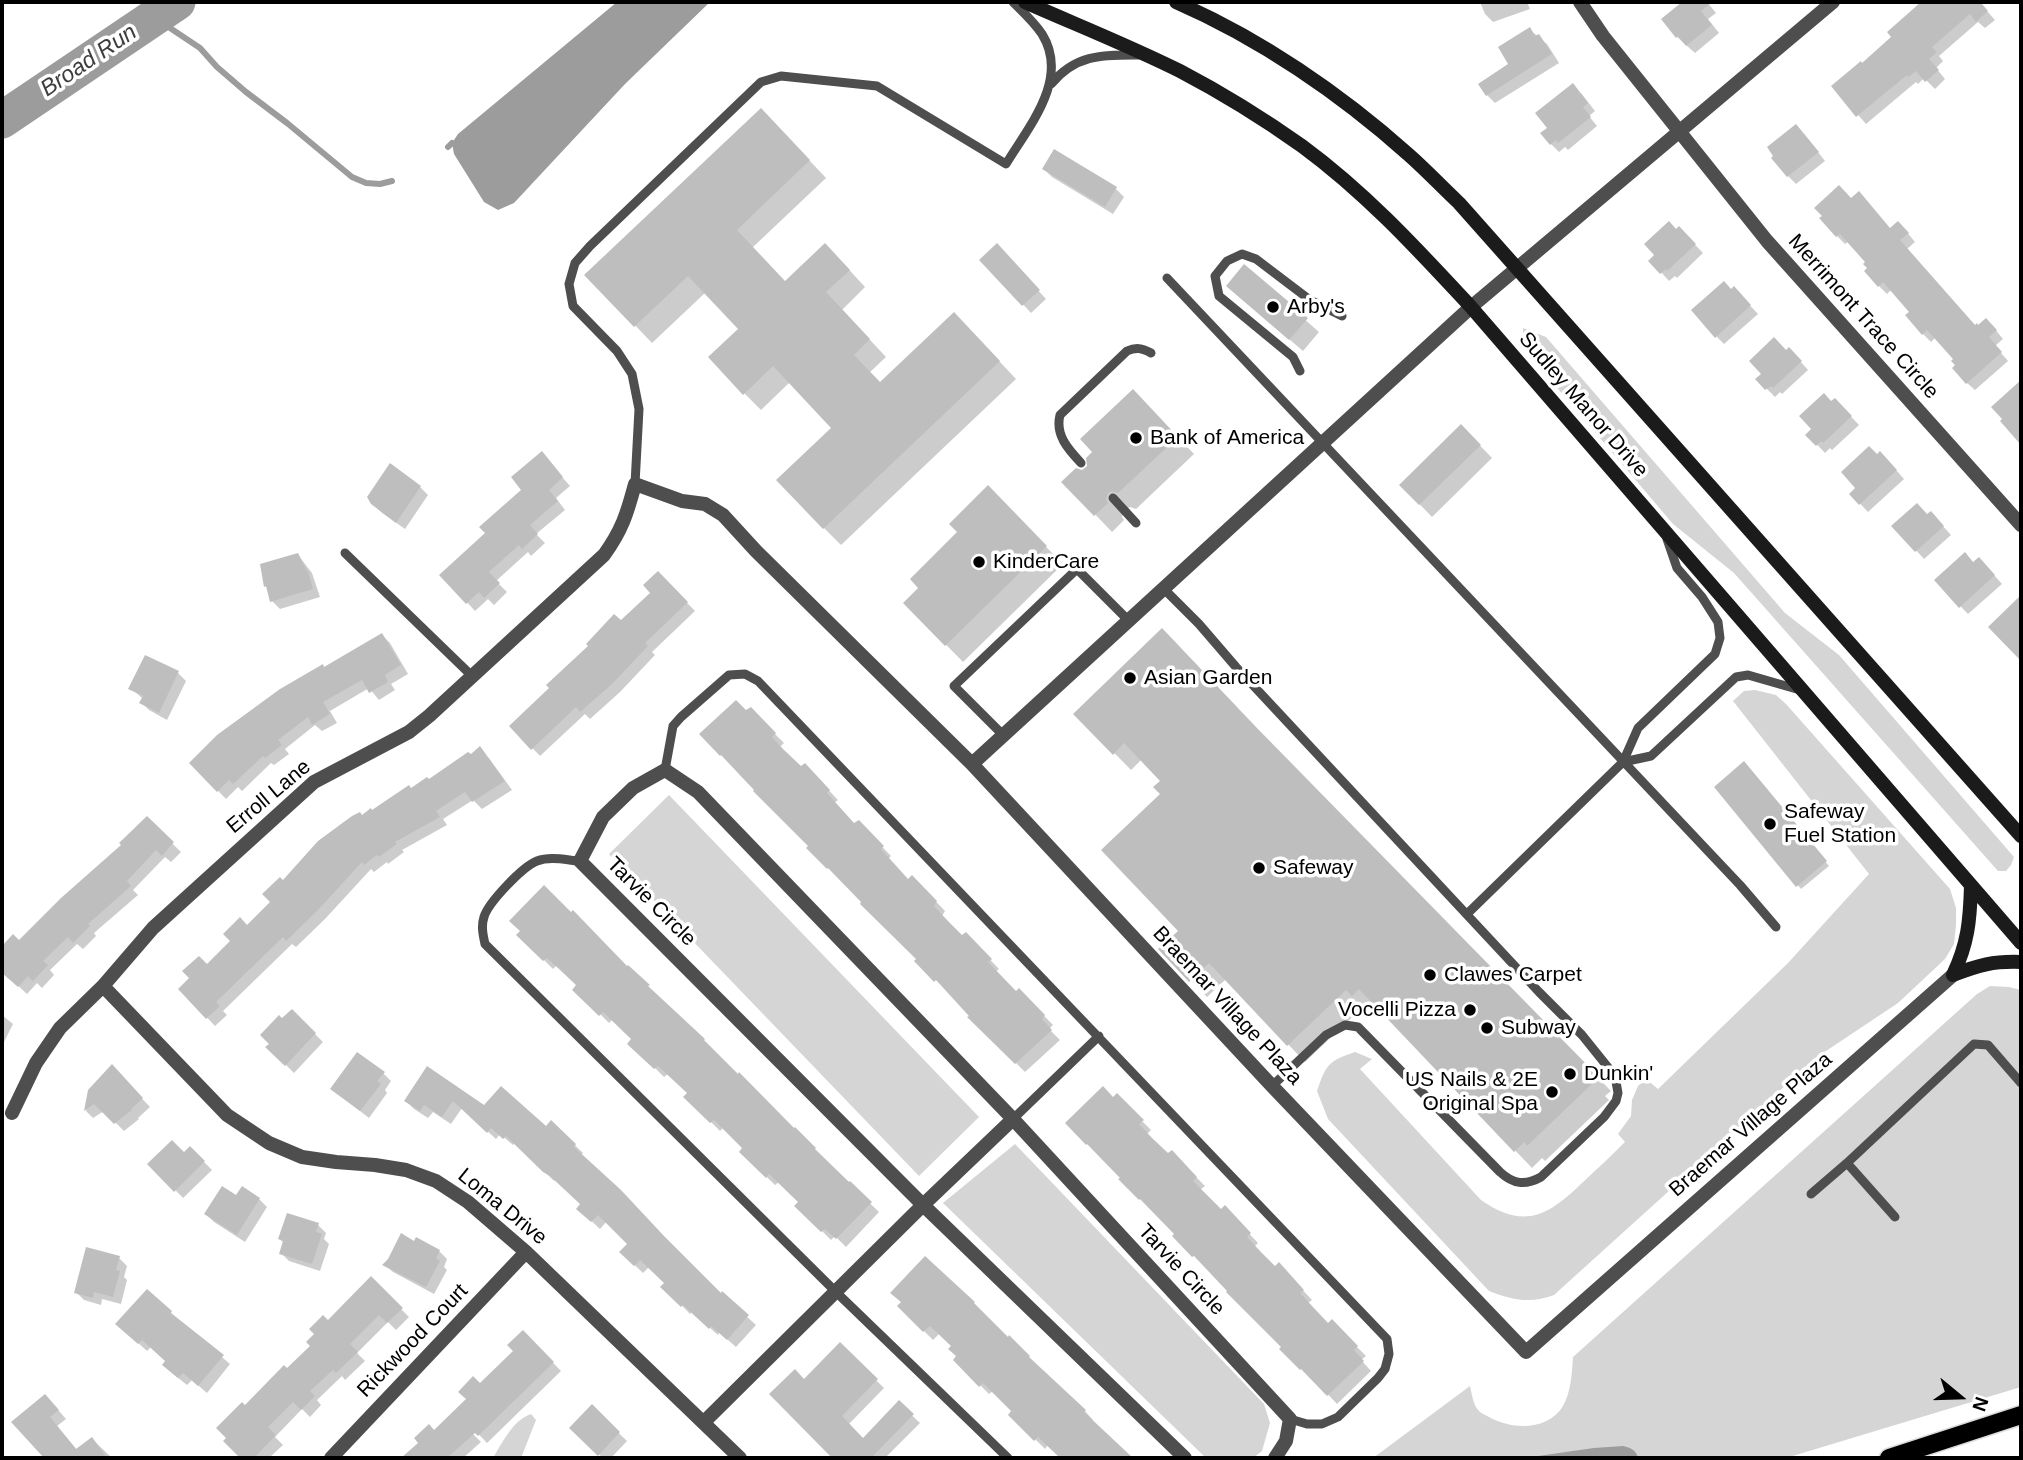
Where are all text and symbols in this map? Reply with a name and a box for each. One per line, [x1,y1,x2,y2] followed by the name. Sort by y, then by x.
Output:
[36,19,142,103] water label: Broad Run
[1782,230,1944,404] street label: Merrimont Trace Circle
[1287,294,1345,320] place label: Arby's
[1265,299,1281,315] marker: Arby's
[1513,327,1653,483] street label: Sudley Manor Drive
[1150,425,1304,451] place label: Bank of America
[1128,430,1144,446] marker: Bank of America
[993,549,1099,575] place label: KinderCare
[971,554,987,570] marker: KinderCare
[1144,665,1272,691] place label: Asian Garden
[1122,670,1138,686] marker: Asian Garden
[222,755,316,839] street label: Erroll Lane
[1784,799,1896,849] place label: Safeway Fuel Station
[1762,816,1778,832] marker: Safeway Fuel Station
[601,852,701,952] street label: Tarvie Circle
[1273,855,1354,881] place label: Safeway
[1251,860,1267,876] marker: Safeway
[1147,922,1307,1090] street label: Braemar Village Plaza
[1444,962,1582,988] place label: Clawes Carpet
[1422,967,1438,983] marker: Clawes Carpet
[1338,997,1456,1023] place label: Vocelli Pizza
[1462,1002,1478,1018] marker: Vocelli Pizza
[1501,1015,1576,1041] place label: Subway
[1479,1020,1495,1036] marker: Subway
[1664,1047,1838,1203] street label: Braemar Village Plaza
[1584,1061,1653,1087] place label: Dunkin'
[1562,1066,1578,1082] marker: Dunkin'
[1405,1067,1538,1117] place label: US Nails & 2E Original Spa
[1544,1084,1560,1100] marker: US Nails & 2E Original Spa
[452,1163,552,1251] street label: Loma Drive
[1132,1219,1230,1321] street label: Tarvie Circle
[352,1279,474,1403] street label: Rickwood Court
[1925,1362,1995,1432] north arrow
[1968,1394,1992,1414] text: N

